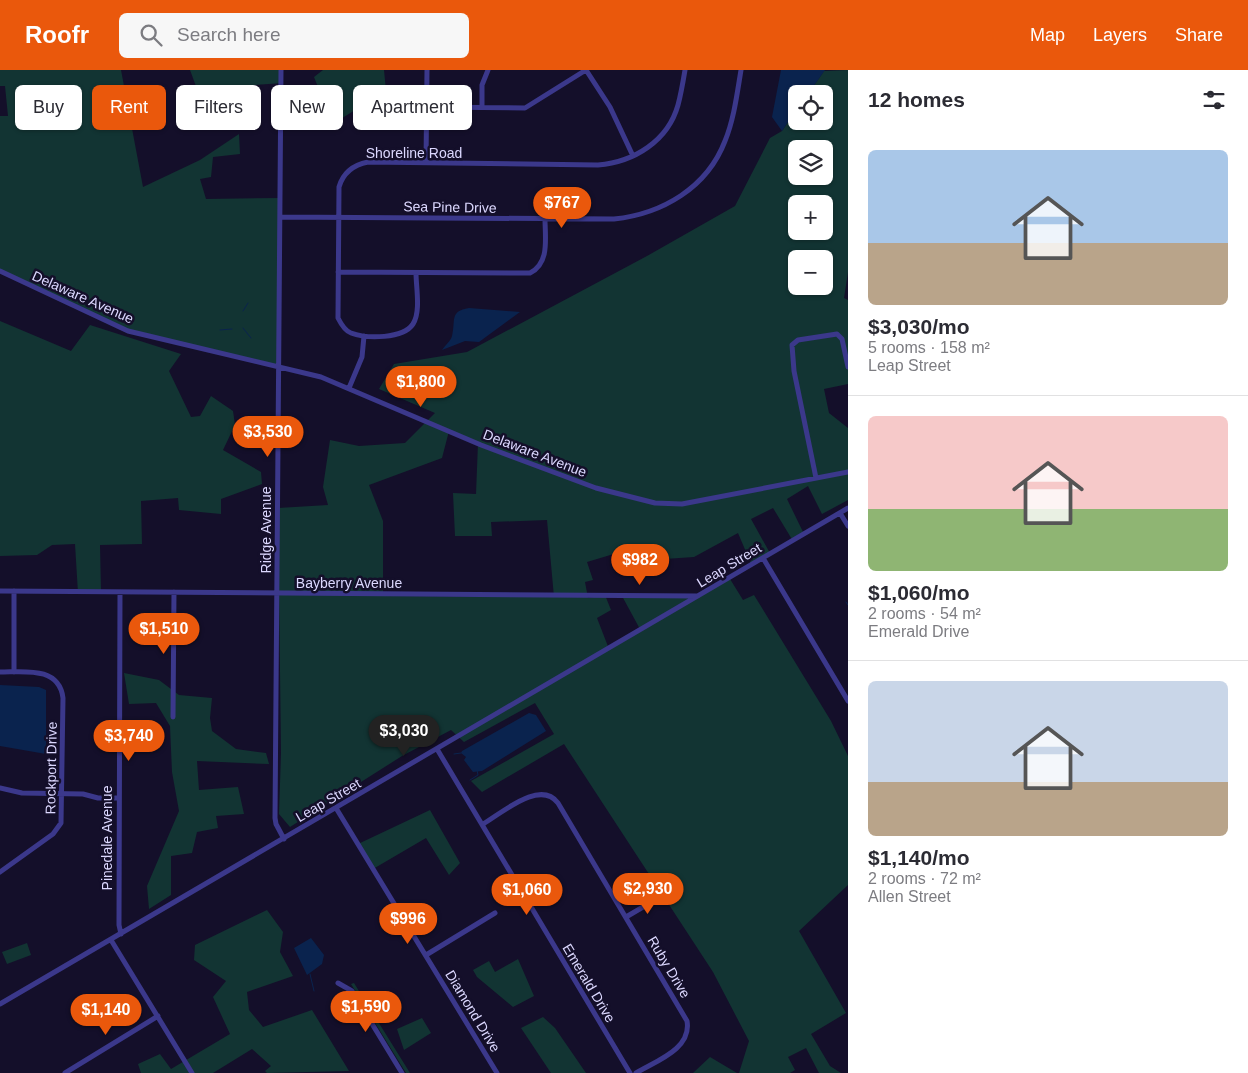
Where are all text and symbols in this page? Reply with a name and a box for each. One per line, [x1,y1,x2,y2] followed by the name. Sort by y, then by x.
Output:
[119,13,469,58] search box
[25,21,89,48] text: Roofr
[137,21,165,49] icon: search
[177,24,281,45] text: Search here
[1030,25,1065,45] text: Map
[1093,25,1147,45] text: Layers
[1175,25,1223,45] text: Share
[15,85,82,130] chip: Buy
[92,85,166,130] chip: Rent
[176,85,261,130] chip: Filters
[271,85,343,130] chip: New
[353,85,472,130] chip: Apartment
[788,85,833,295] map controls
[788,85,833,130] button: locate
[1200,86,1228,114] icon: filters
[868,88,965,111] text: 12 homes
[788,140,833,185] button: layers
[366,145,462,161] street label: Shoreline Road
[1003,183,1093,273] icon: home
[532,186,592,229] pin: $767
[544,194,580,211] text: $767
[788,195,833,240] button: +
[403,198,497,216] street label: Sea Pine Drive
[788,250,833,295] button: −
[30,267,136,327] street label: Delaware Avenue
[868,315,970,338] text: $3,030/mo
[868,339,990,356] text: 5 rooms · 158 m²
[868,357,951,374] text: Leap Street
[380,366,462,408] pin: $1,800
[397,373,445,390] text: $1,800
[227,416,309,458] pin: $3,530
[244,423,292,440] text: $3,530
[481,426,589,480] street label: Delaware Avenue
[1003,448,1093,538] icon: home
[258,486,274,573] street label: Ridge Avenue
[694,539,764,590] street label: Leap Street
[610,544,670,586] pin: $982
[622,551,658,568] text: $982
[296,575,402,591] street label: Bayberry Avenue
[868,581,970,604] text: $1,060/mo
[868,605,981,622] text: 2 rooms · 54 m²
[123,612,205,655] pin: $1,510
[140,620,188,637] text: $1,510
[868,623,969,640] text: Emerald Drive
[1003,713,1093,803] icon: home
[363,714,445,757] pin: $3,030
[88,720,170,762] pin: $3,740
[42,721,60,814] street label: Rockport Drive
[380,722,428,739] text: $3,030
[105,727,153,744] text: $3,740
[293,775,363,825] street label: Leap Street
[99,785,115,890] street label: Pinedale Avenue
[868,846,970,869] text: $1,140/mo
[868,870,981,887] text: 2 rooms · 72 m²
[607,872,689,915] pin: $2,930
[486,874,568,916] pin: $1,060
[624,880,672,897] text: $2,930
[503,881,551,898] text: $1,060
[868,888,951,905] text: Allen Street
[378,902,438,945] pin: $996
[390,910,426,927] text: $996
[644,933,694,1001] street label: Ruby Drive
[559,941,619,1025] street label: Emerald Drive
[442,967,504,1055] street label: Diamond Drive
[325,990,407,1033] pin: $1,590
[65,994,147,1036] pin: $1,140
[342,998,390,1015] text: $1,590
[82,1001,130,1018] text: $1,140

